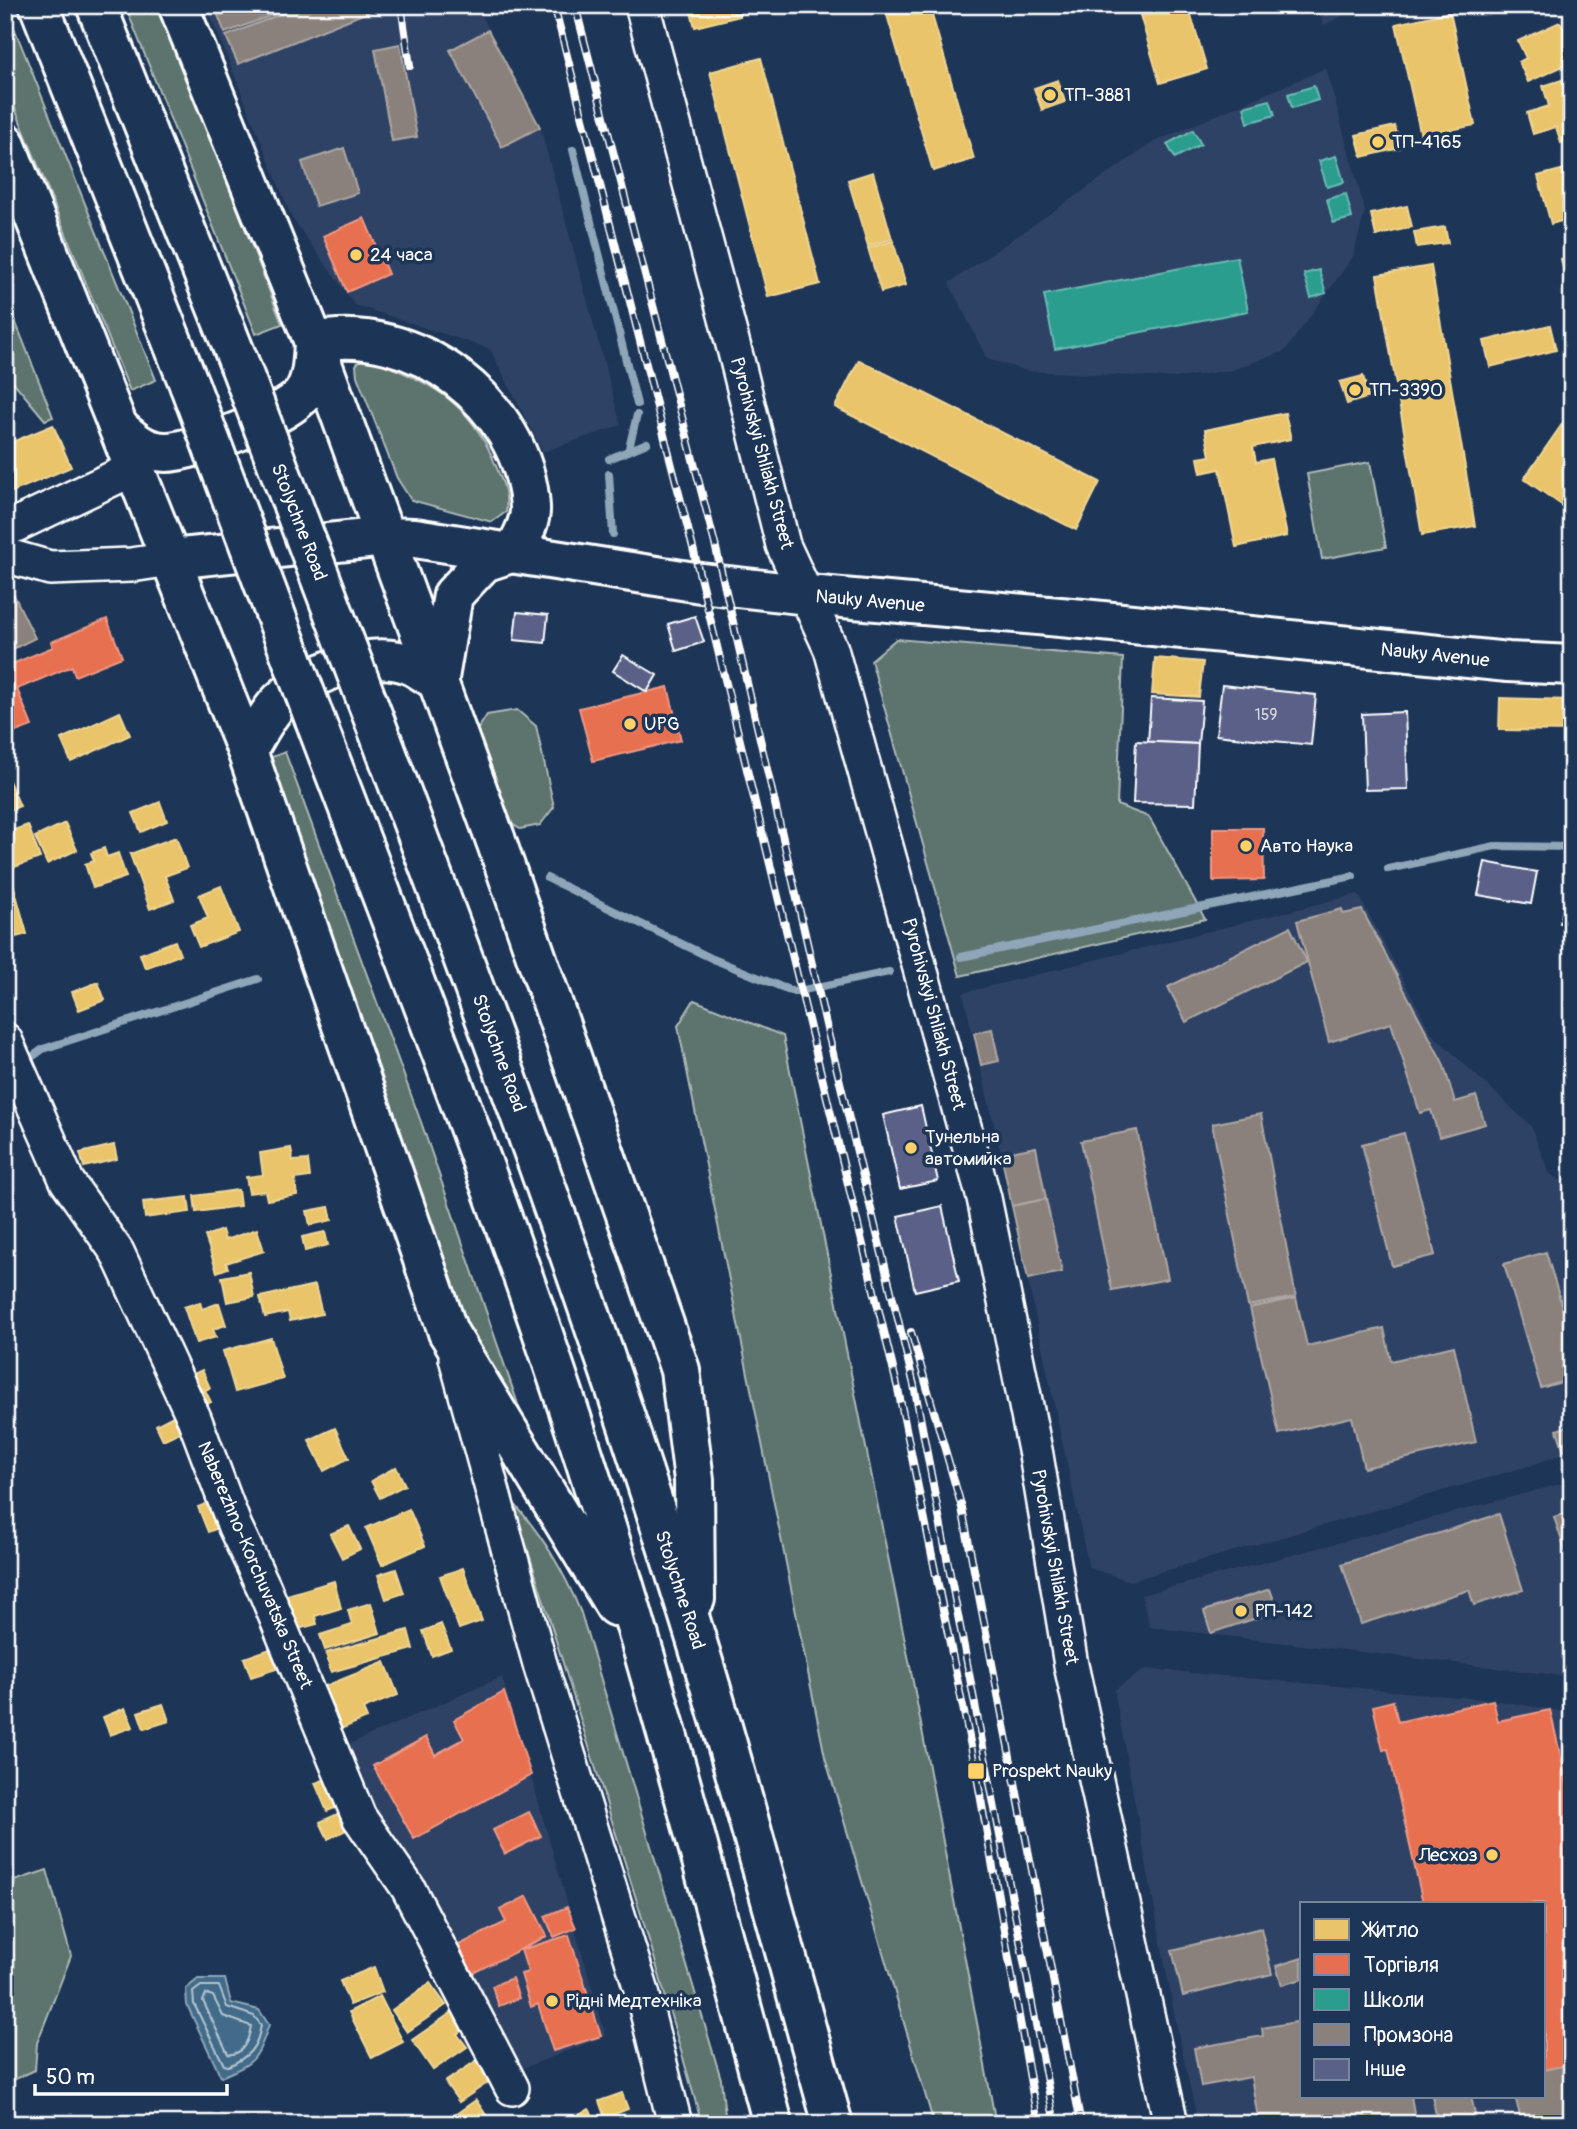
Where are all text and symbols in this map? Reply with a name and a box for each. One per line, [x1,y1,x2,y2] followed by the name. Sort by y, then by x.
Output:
[1064,83,1131,107] place label: ТП-3881
[1042,87,1058,103] marker: ТП-3881
[1392,130,1462,154] place label: ТП-4165
[1370,134,1386,150] marker: ТП-4165
[370,243,433,267] place label: 24 часа
[348,247,364,263] marker: 24 часа
[725,354,799,552] street label: Pyrohivskyi Shliakh Street
[1369,378,1443,402] place label: ТП-3390
[1347,382,1363,398] marker: ТП-3390
[266,460,332,584] street label: Stolychne Road
[814,584,926,618] street label: Nauky Avenue
[1379,637,1491,673] street label: Nauky Avenue
[1254,705,1278,725] house number: 159
[644,712,680,736] place label: UPG
[622,716,638,732] marker: UPG
[1260,834,1353,858] place label: Авто Наука
[1238,838,1254,854] marker: Авто Наука
[897,915,971,1113] street label: Pyrohivskyi Shliakh Street
[467,991,531,1115] street label: Stolychne Road
[925,1125,1012,1171] place label: Тунельна автомийка
[903,1140,919,1156] marker: Тунельна автомийка
[192,1438,318,1693] street label: Naberezhno-Korchuvatska Street
[1026,1467,1084,1667] street label: Pyrohivskyi Shliakh Street
[649,1527,711,1653] street label: Stolychne Road
[1255,1599,1313,1623] place label: РП-142
[1233,1603,1249,1619] marker: РП-142
[992,1759,1112,1783] place label: Prospekt Nauky
[966,1761,986,1781] marker: Prospekt Nauky
[1418,1843,1478,1867] place label: Лесхоз
[1484,1847,1500,1863] marker: Лесхоз
[1300,1902,1546,2098] legend
[1361,1917,1419,1944] text: Житло
[1364,1952,1439,1979] text: Торгівля
[1364,1987,1424,2014] text: Школи
[566,1989,702,2013] place label: Рідні Медтехніка
[544,1993,560,2009] marker: Рідні Медтехніка
[1364,2022,1453,2049] text: Промзона
[35,2052,228,2096] scale bar
[1364,2056,1406,2083] text: Інше
[46,2064,95,2091] text: 50 m

